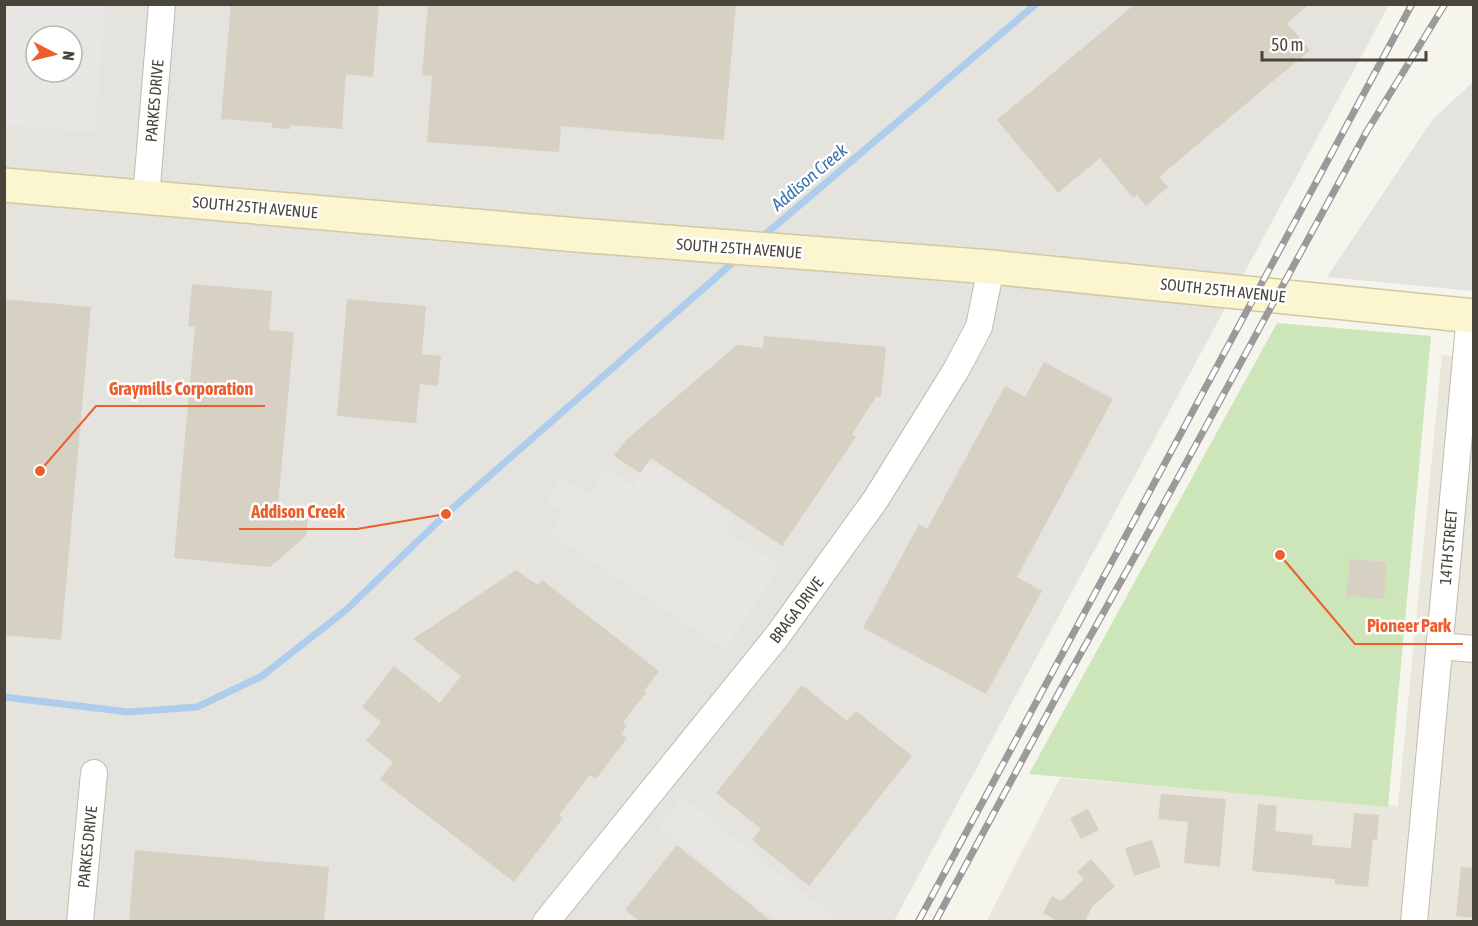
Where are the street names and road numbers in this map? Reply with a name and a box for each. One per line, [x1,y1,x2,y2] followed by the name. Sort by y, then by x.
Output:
[141,59,167,143] street label: PARKES DRIVE
[192,193,318,221] street label: SOUTH 25TH AVENUE
[676,235,802,261] street label: SOUTH 25TH AVENUE
[1160,274,1286,306] street label: SOUTH 25TH AVENUE
[1436,508,1460,586] street label: 14TH STREET
[765,573,827,646] street label: BRAGA DRIVE
[74,805,100,889] street label: PARKES DRIVE

